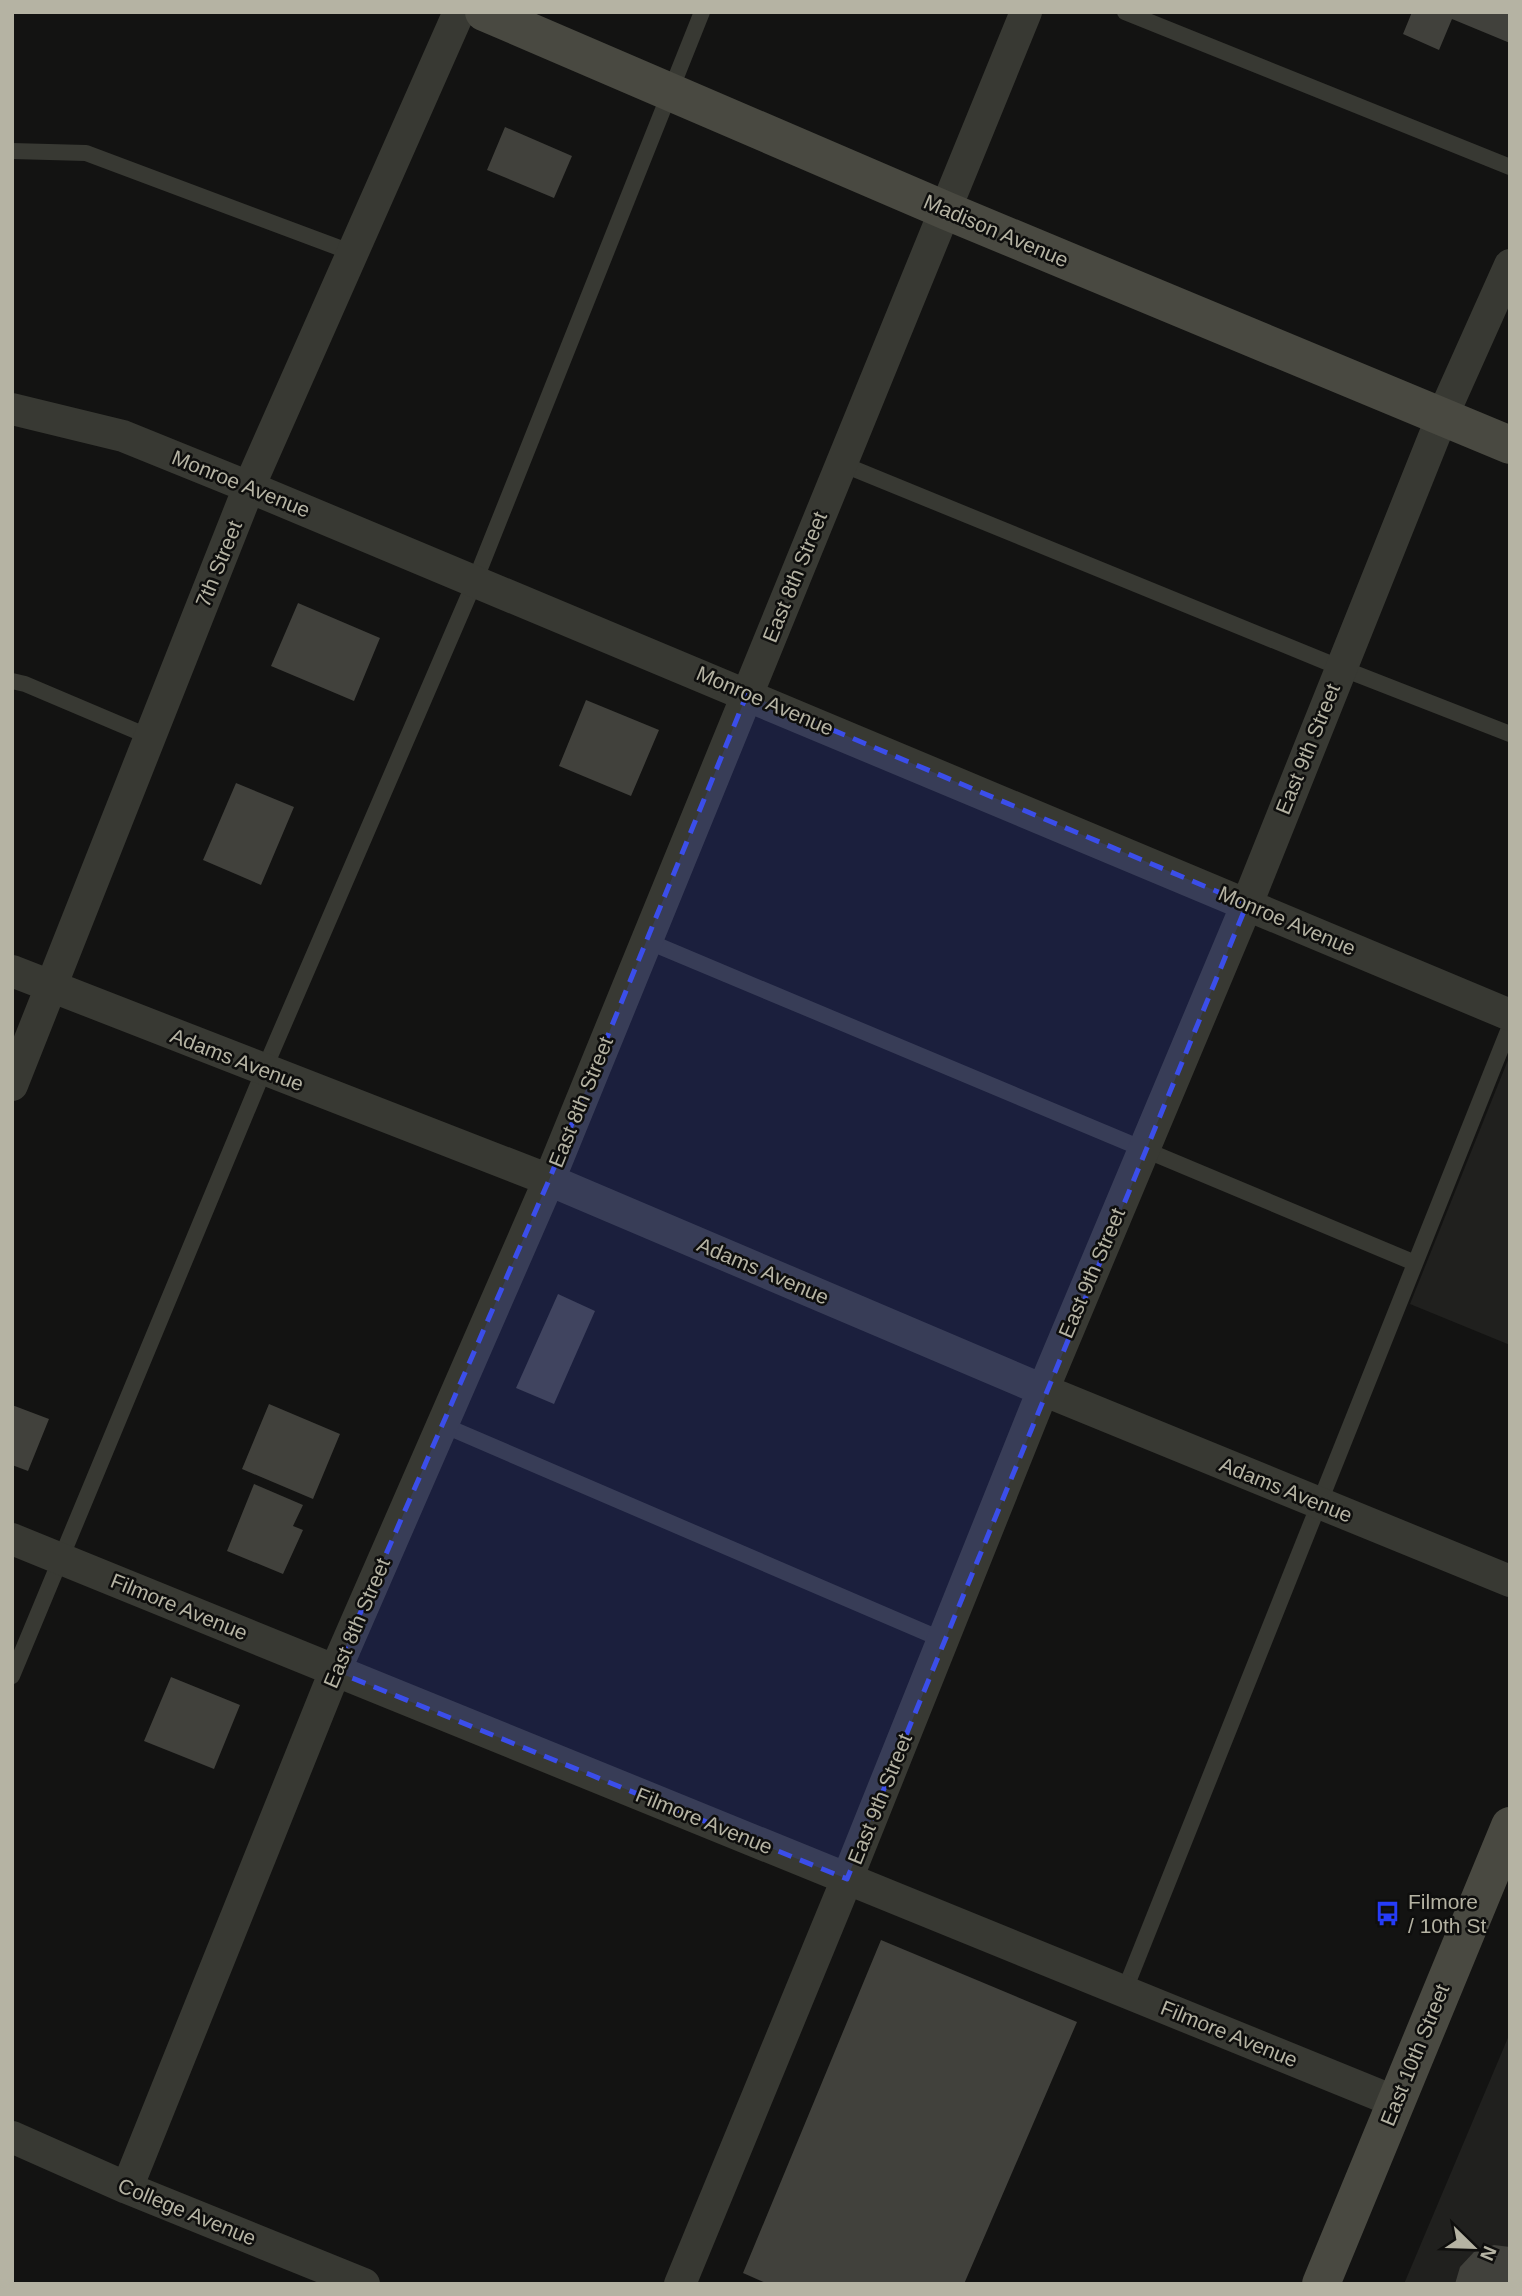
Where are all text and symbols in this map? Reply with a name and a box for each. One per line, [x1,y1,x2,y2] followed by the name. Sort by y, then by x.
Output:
[920,190,1072,271] street label: Madison Avenue
[169,445,314,522] street label: Monroe Avenue
[758,508,831,646] street label: East 8th Street
[191,517,246,610] street label: 7th Street
[693,661,837,740] street label: Monroe Avenue
[1271,680,1344,818] street label: East 9th Street
[1215,881,1359,960] street label: Monroe Avenue
[167,1024,307,1096] street label: Adams Avenue
[544,1033,617,1171] street label: East 8th Street
[1054,1204,1129,1341] street label: East 9th Street
[694,1232,833,1309] street label: Adams Avenue
[1217,1452,1356,1527] street label: Adams Avenue
[319,1554,394,1691] street label: East 8th Street
[107,1569,251,1644] street label: Filmore Avenue
[843,1730,916,1868] street label: East 9th Street
[632,1783,776,1858] street label: Filmore Avenue
[1408,1890,1486,1937] place label: Filmore / 10th St
[1374,1900,1402,1928] bus stop icon: Filmore / 10th St
[1376,1981,1453,2129] street label: East 10th Street
[1157,1996,1301,2071] street label: Filmore Avenue
[115,2173,260,2250] street label: College Avenue
[1438,2212,1508,2282] north arrow
[1476,2243,1501,2264] text: N

